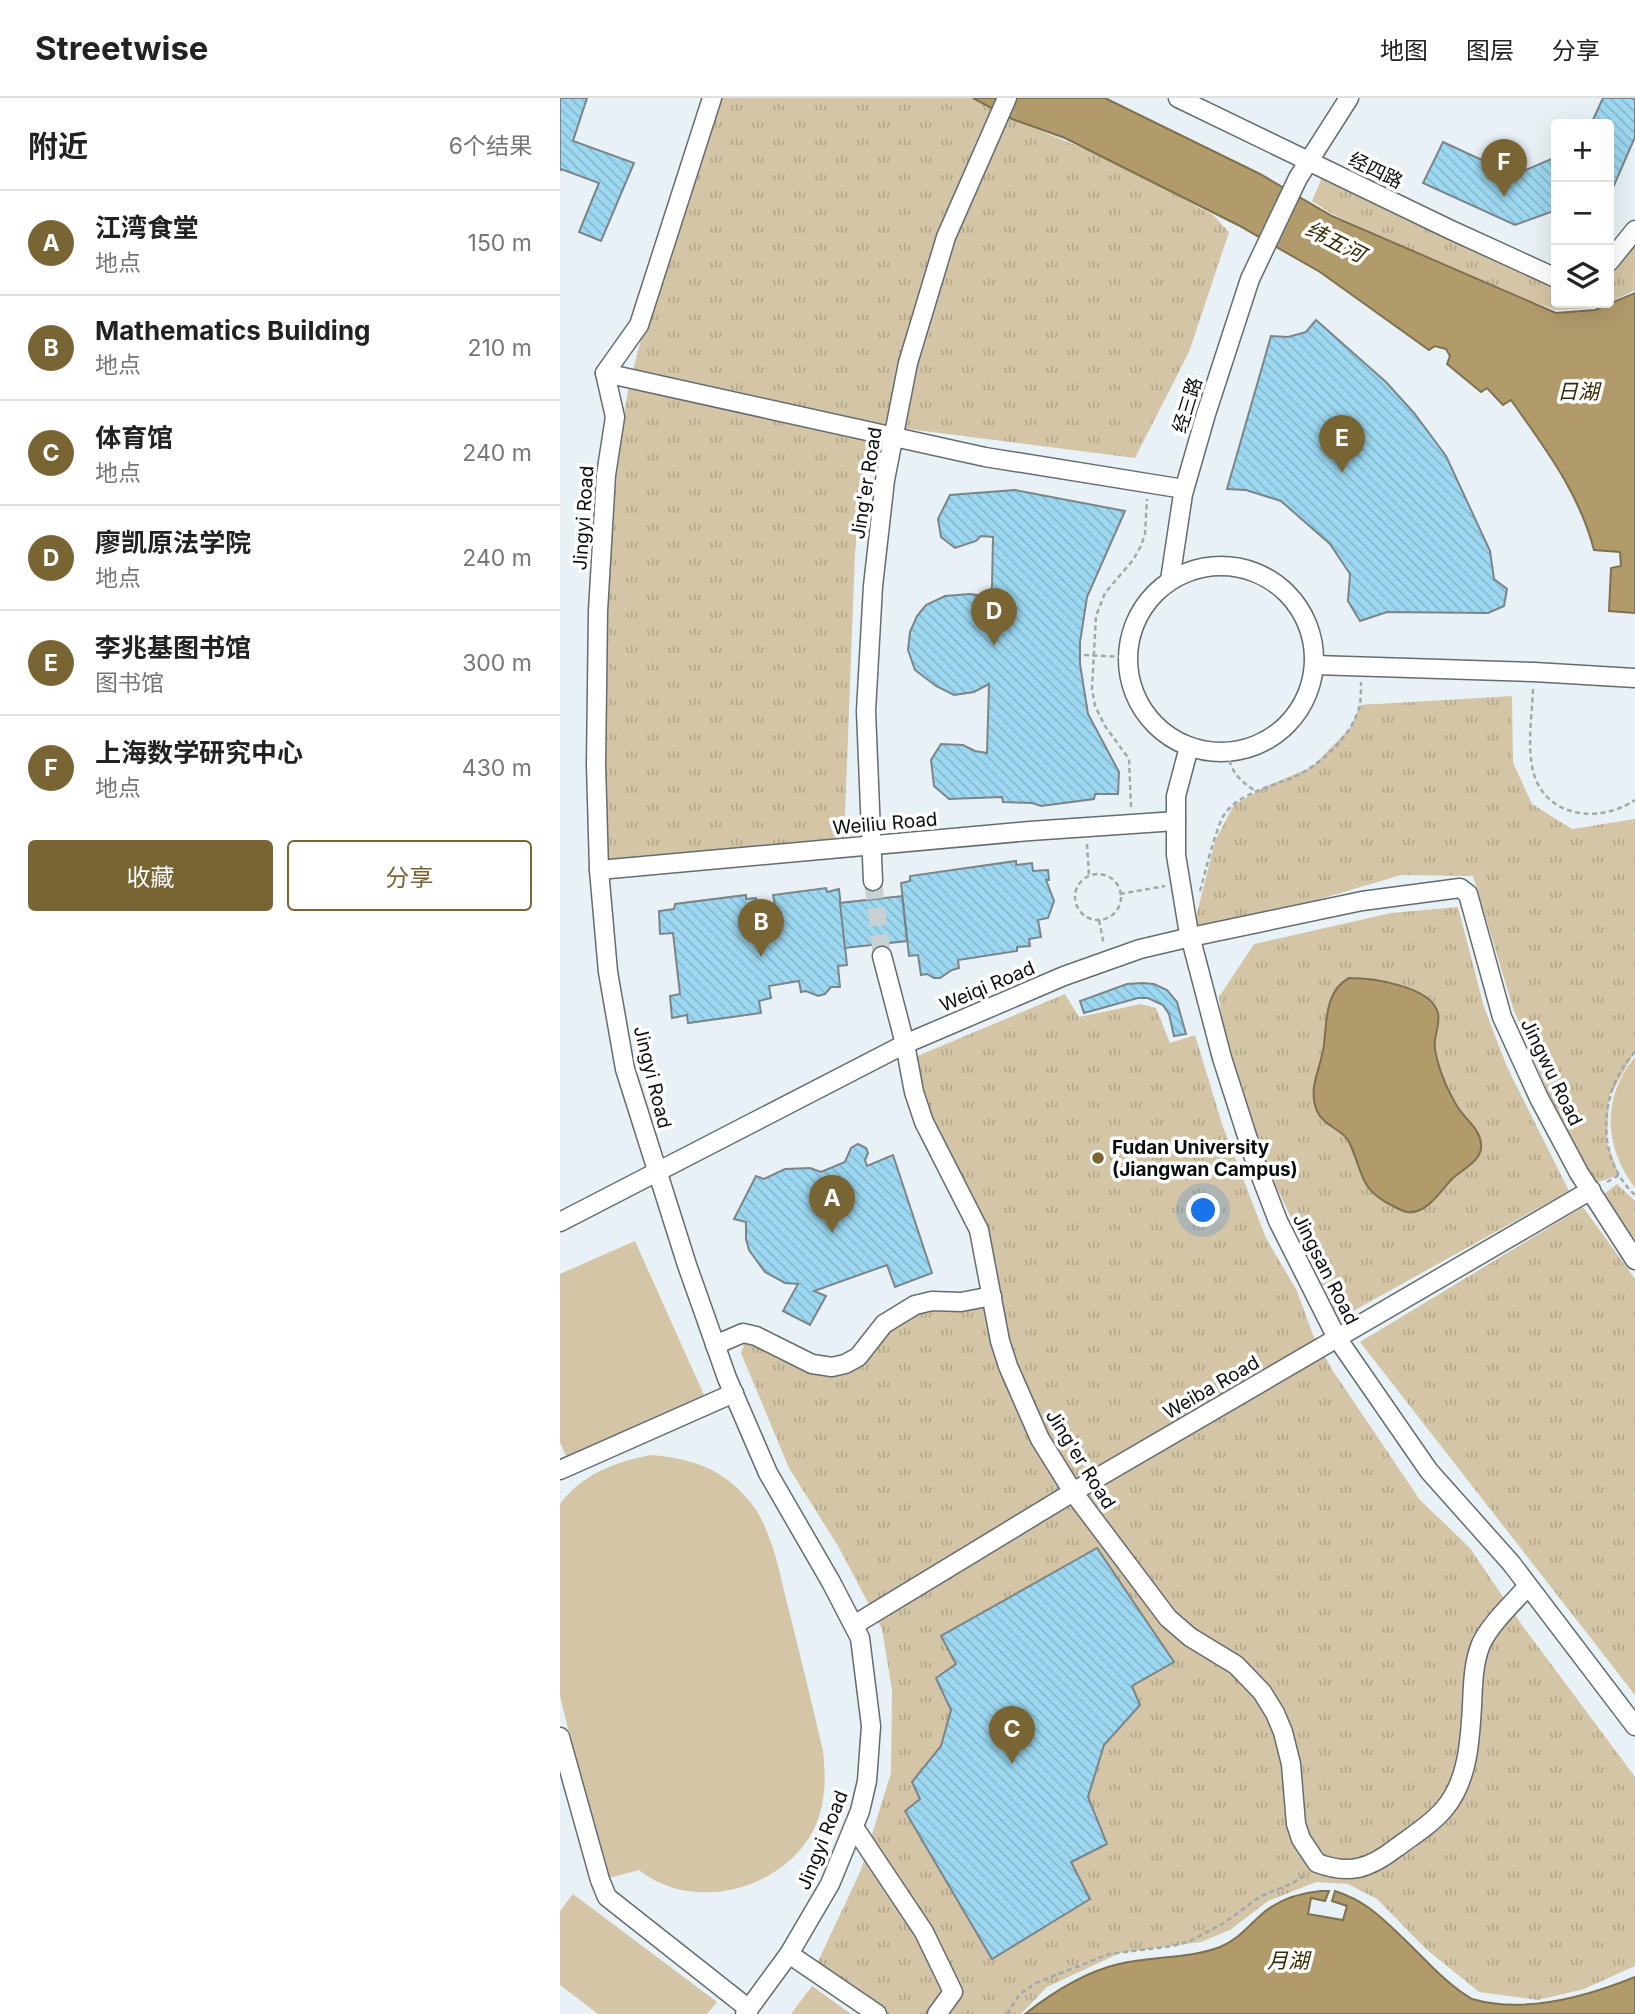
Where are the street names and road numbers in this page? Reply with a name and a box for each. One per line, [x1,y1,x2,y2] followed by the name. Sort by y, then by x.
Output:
[1345,148,1406,193] street label: 经四路
[1168,375,1207,436] street label: 经三路
[846,425,887,541] street label: Jing'er Road
[568,465,599,571] street label: Jingyi Road
[832,807,938,840] street label: Weiliu Road
[936,956,1038,1017] street label: Weiqi Road
[1516,1015,1587,1130] street label: Jingwu Road
[629,1024,676,1131] street label: Jingyi Road
[1288,1210,1363,1329] street label: Jingsan Road
[1159,1351,1263,1424] street label: Weiba Road
[1041,1405,1120,1513] street label: Jing'er Road
[792,1787,853,1893] street label: Jingyi Road

